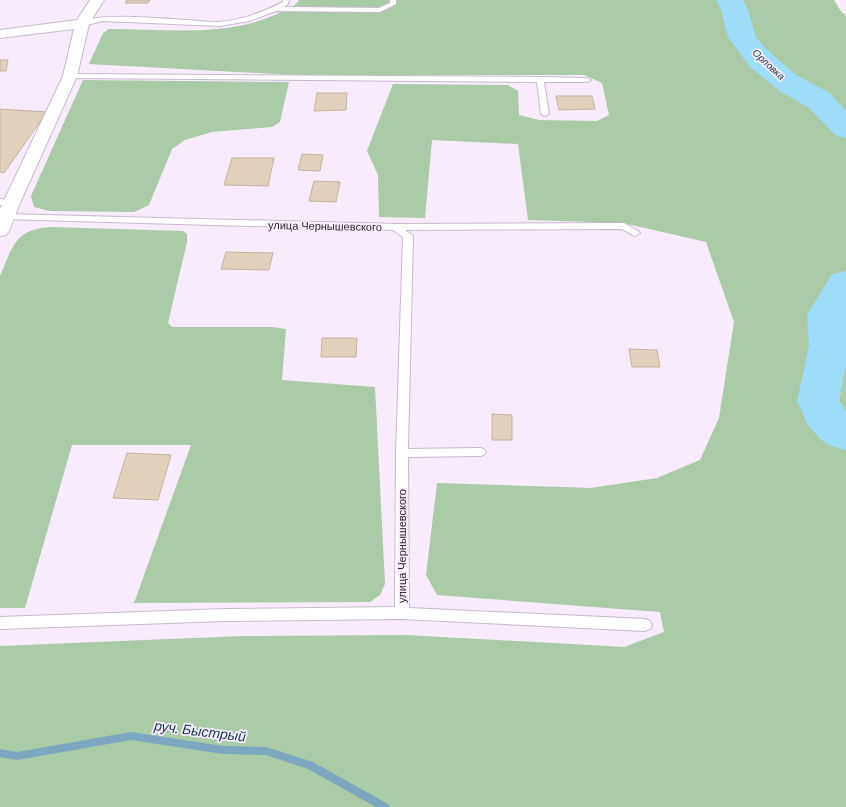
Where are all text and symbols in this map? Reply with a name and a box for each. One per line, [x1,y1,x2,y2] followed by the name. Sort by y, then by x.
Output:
[750,46,788,83] water label: Орловка
[268,218,382,234] street label: улица Чернышевского
[395,489,409,603] street label: улица Чернышевского
[152,716,247,746] water label: руч. Быстрый

